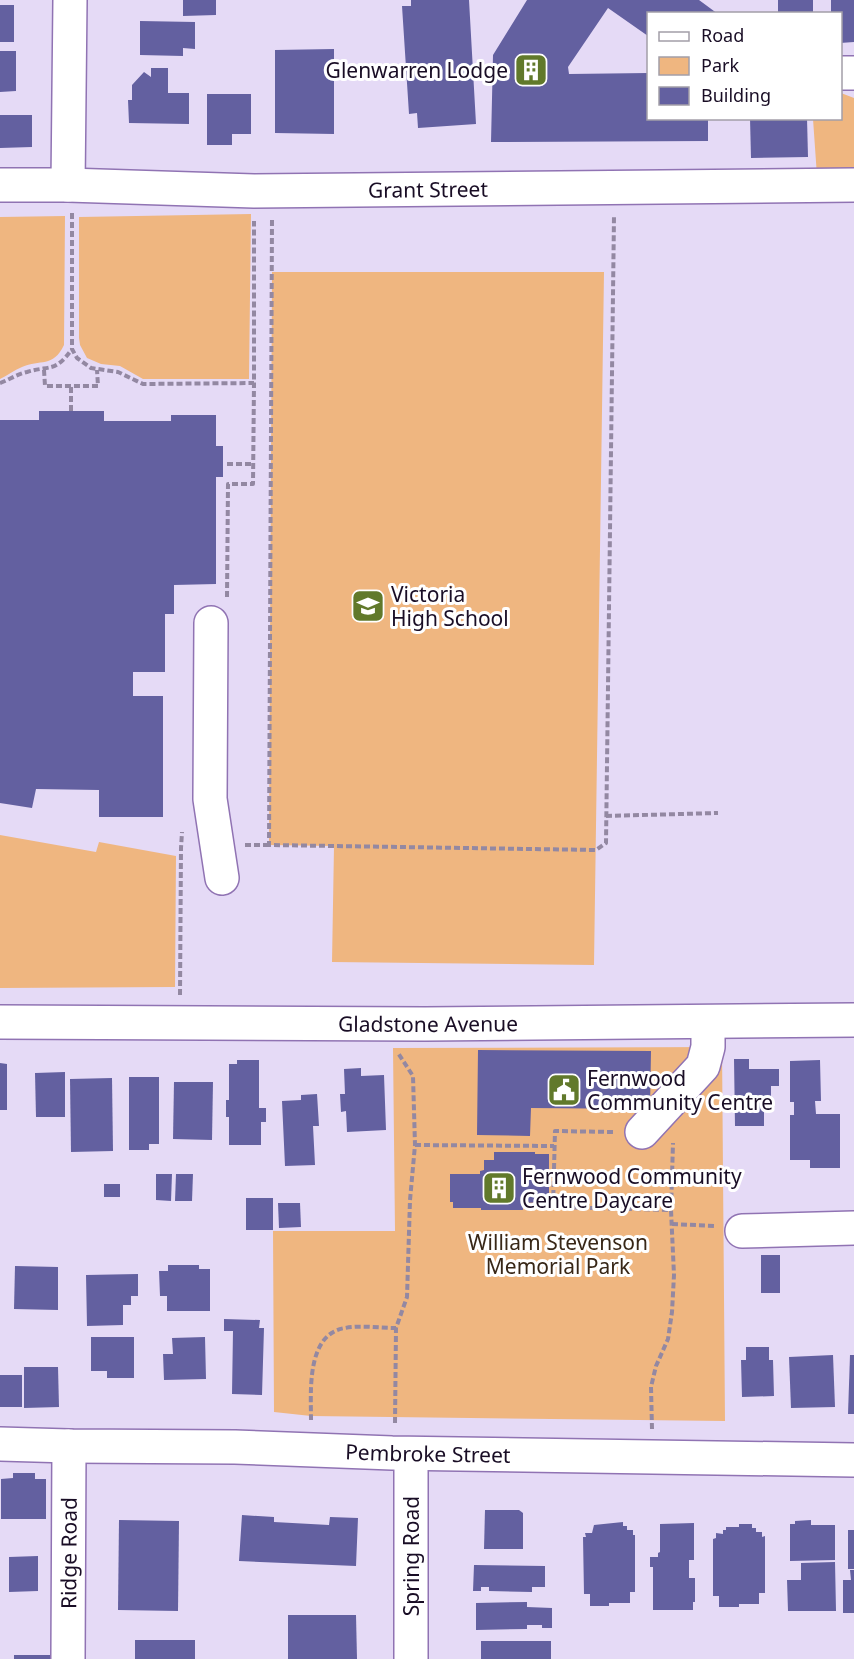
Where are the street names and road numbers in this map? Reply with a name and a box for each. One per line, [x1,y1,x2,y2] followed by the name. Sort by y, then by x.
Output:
[368,175,488,204] street label: Grant Street
[338,1009,518,1038] street label: Gladstone Avenue
[345,1437,511,1469] street label: Pembroke Street
[397,1496,425,1616] street label: Spring Road
[54,1497,83,1609] street label: Ridge Road

